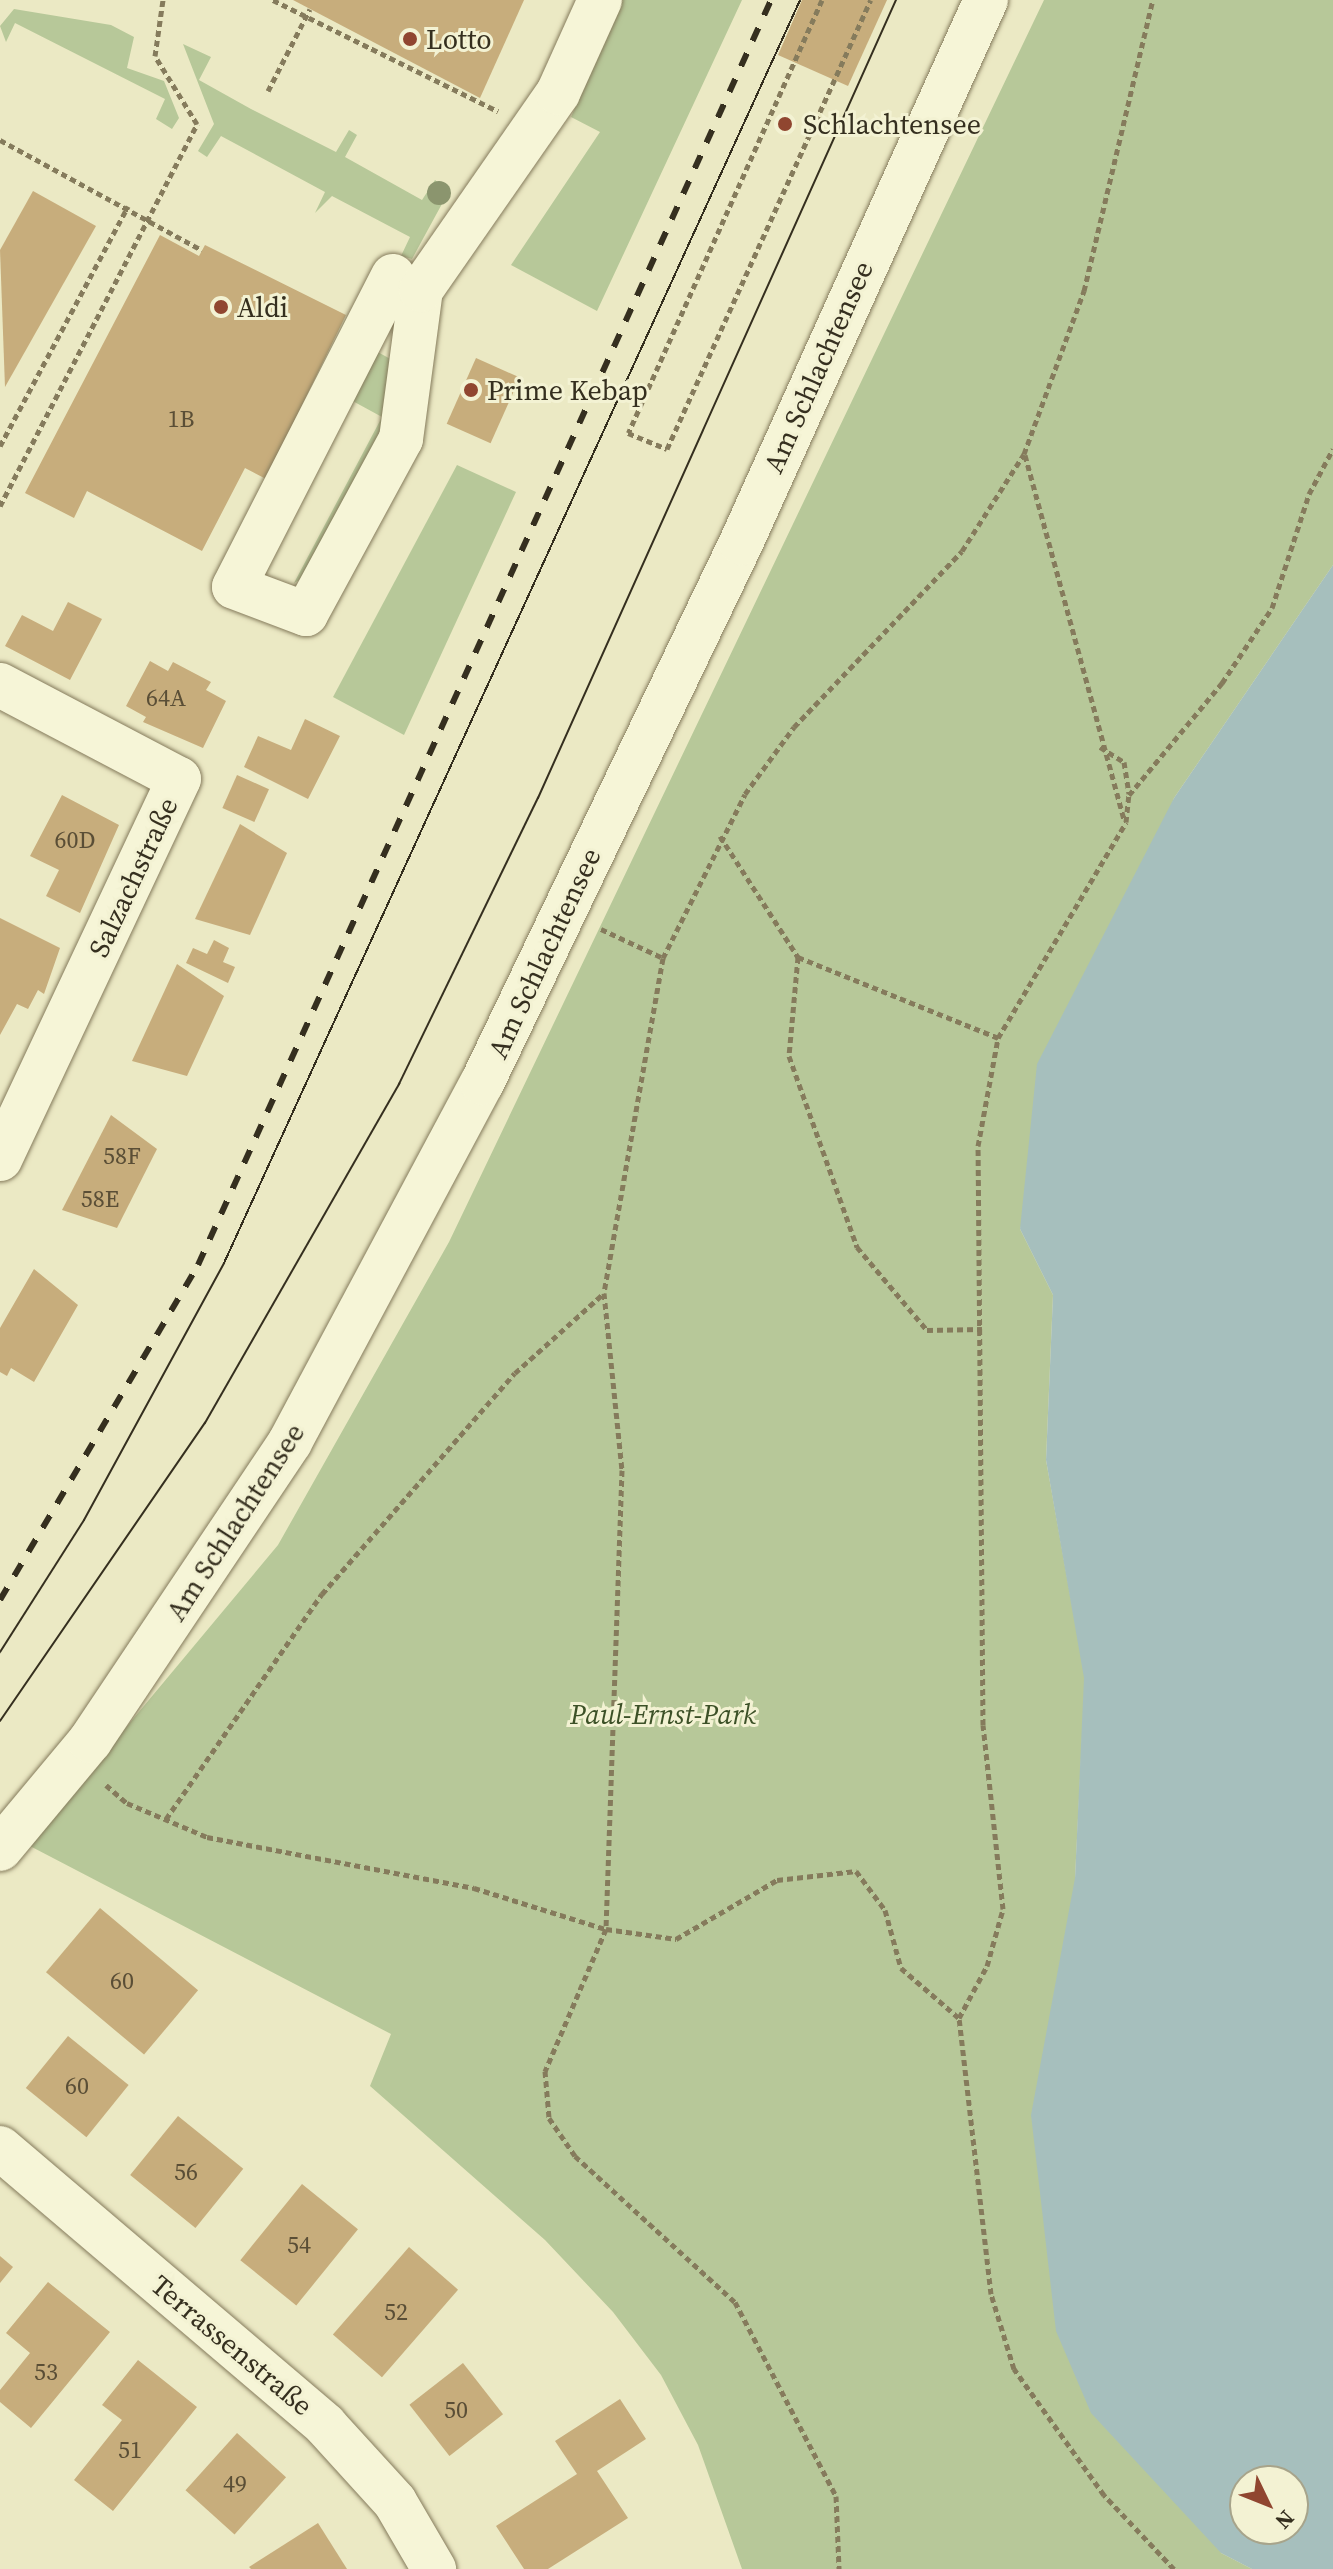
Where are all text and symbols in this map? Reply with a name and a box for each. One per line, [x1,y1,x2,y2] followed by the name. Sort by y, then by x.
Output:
[426,22,492,56] place label: Lotto
[401,30,419,48] marker: Lotto
[803,107,981,141] place label: Schlachtensee
[774,113,796,135] marker: Schlachtensee
[756,256,880,478] street label: Am Schlachtensee
[237,290,288,324] place label: Aldi
[212,298,230,316] marker: Aldi
[487,373,648,407] place label: Prime Kebap
[462,381,480,399] marker: Prime Kebap
[167,405,195,433] house number: 1B
[146,684,186,712] house number: 64A
[81,792,185,962] street label: Salzachstraße
[54,826,96,854] house number: 60D
[481,842,607,1064] street label: Am Schlachtensee
[103,1142,141,1170] house number: 58F
[81,1185,119,1213] house number: 58E
[159,1417,311,1627] street label: Am Schlachtensee
[570,1697,756,1731] park label: Paul-Ernst-Park
[110,1967,134,1995] house number: 60
[65,2072,89,2100] house number: 60
[174,2158,198,2186] house number: 56
[287,2231,311,2259] house number: 54
[144,2268,320,2422] street label: Terrassenstraße
[384,2298,408,2326] house number: 52
[34,2358,58,2386] house number: 53
[444,2396,468,2424] house number: 50
[118,2436,142,2464] house number: 51
[1229,2465,1309,2545] north arrow
[223,2470,247,2498] house number: 49
[1269,2504,1302,2536] text: N

